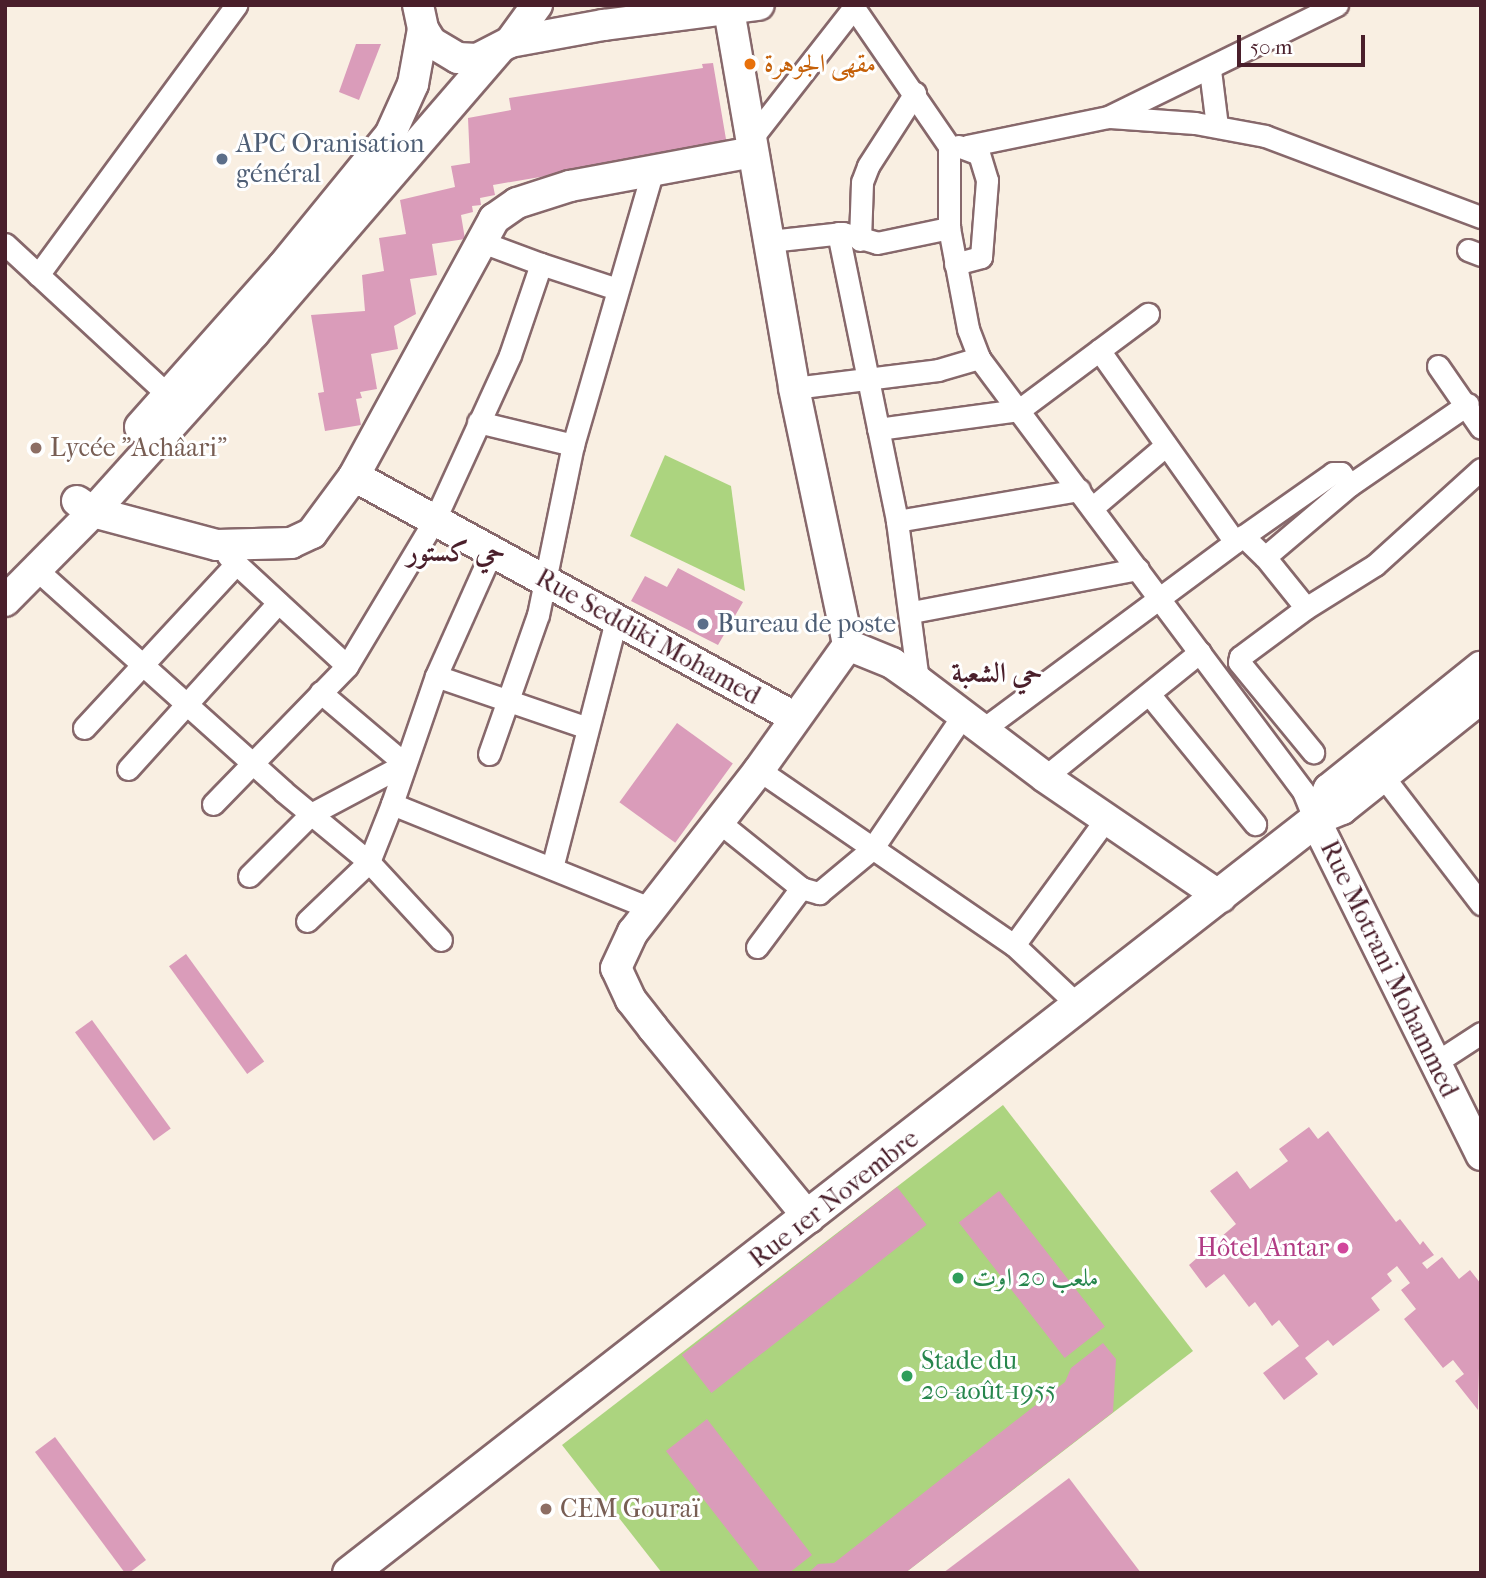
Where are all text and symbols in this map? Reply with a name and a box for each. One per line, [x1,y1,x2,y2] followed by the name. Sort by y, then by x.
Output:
[1241,21,1369,65] scale bar
[1250,35,1293,59] text: 50 m
[764,48,876,80] place label: مقهى الجوهرة
[742,56,758,72] marker: مقهى الجوهرة
[236,128,425,190] place label: APC Oranisation général
[214,151,230,167] marker: APC Oranisation général
[50,432,227,464] place label: Lycée "Achâari"
[28,440,44,456] marker: Lycée "Achâari"
[407,535,505,569] district label: حي كستور
[530,562,766,712] street label: Rue Seddiki Mohamed
[717,608,896,640] place label: Bureau de poste
[695,616,711,632] marker: Bureau de poste
[951,656,1043,690] district label: حي الشعبة
[1313,835,1465,1103] street label: Rue Motrani Mohammed
[743,1123,925,1275] street label: Rue 1er Novembre
[1197,1232,1329,1264] place label: Hôtel Antar
[1335,1240,1351,1256] marker: Hôtel Antar
[972,1262,1099,1294] place label: ملعب 20 اوت
[950,1270,966,1286] marker: ملعب 20 اوت
[921,1345,1056,1406] place label: Stade du 20-août-1955
[899,1368,915,1384] marker: Stade du 20-août-1955
[560,1493,700,1525] place label: CEM Gouraï
[538,1501,554,1517] marker: CEM Gouraï

